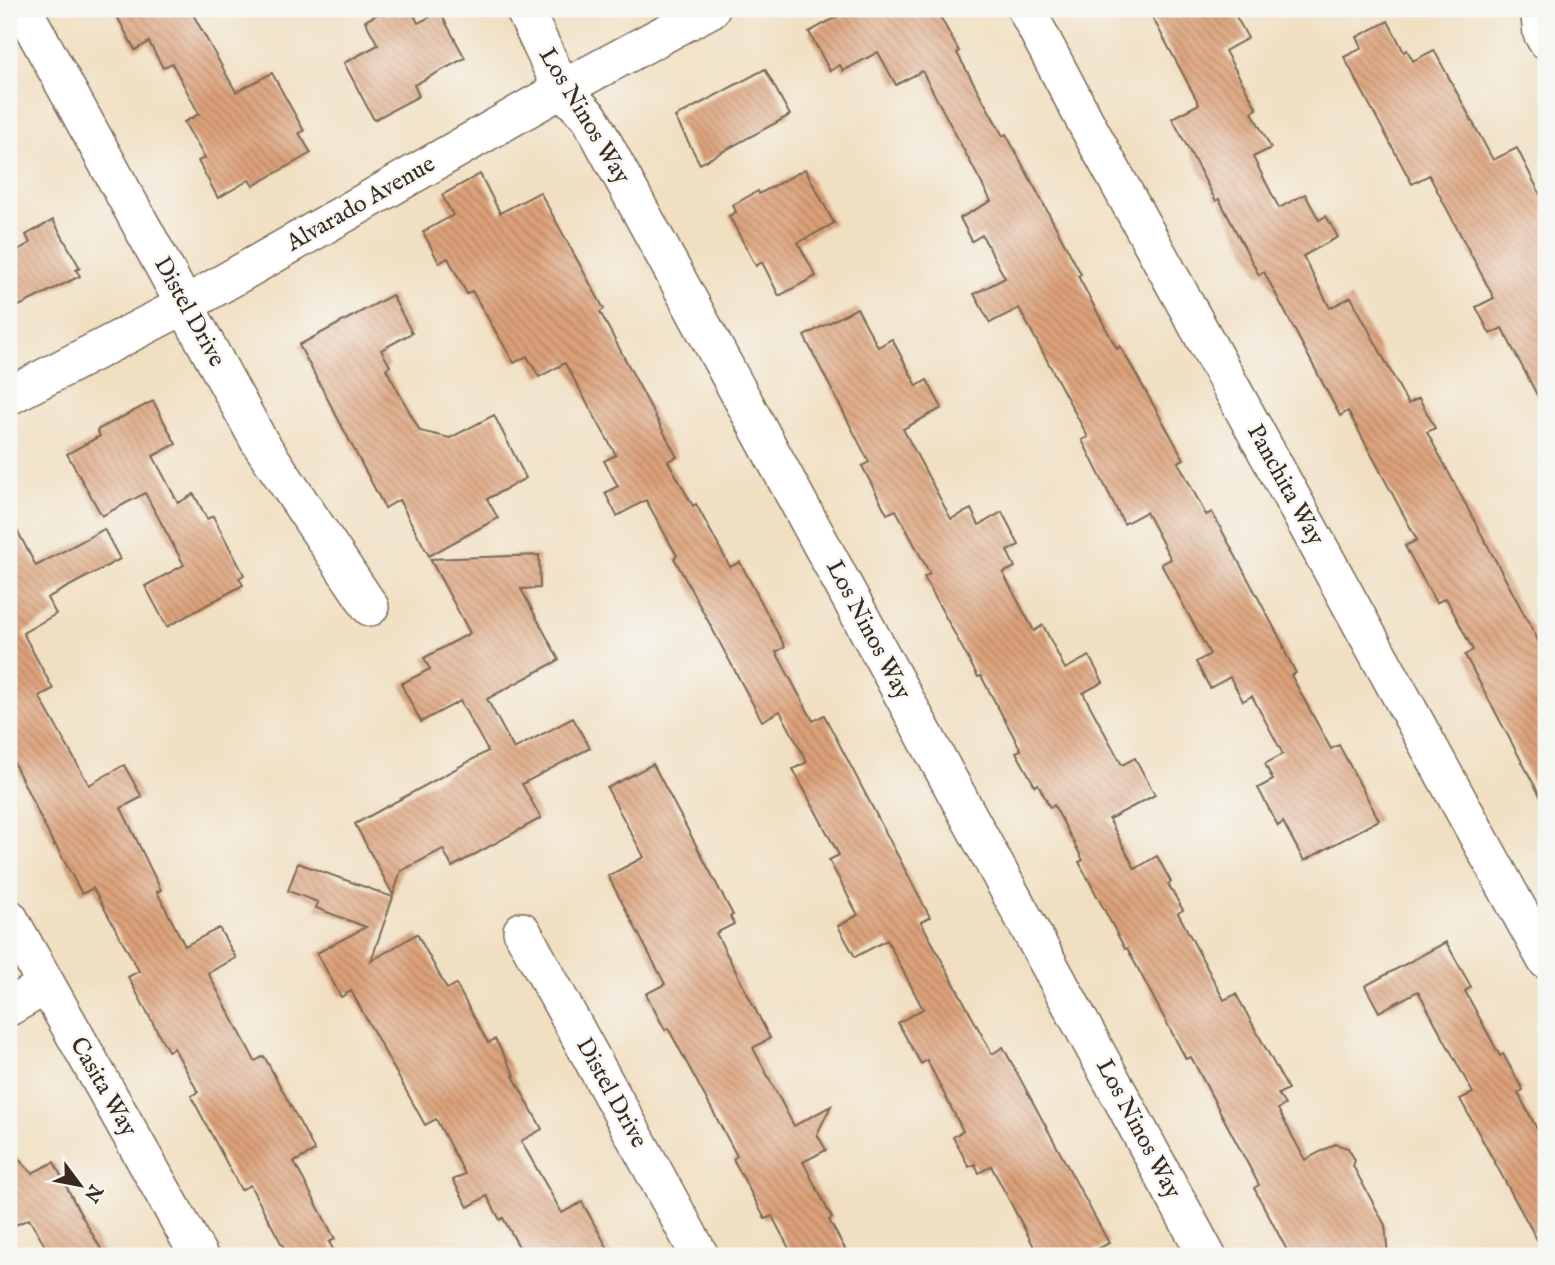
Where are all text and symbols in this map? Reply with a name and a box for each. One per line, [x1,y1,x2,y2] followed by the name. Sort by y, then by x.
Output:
[531,42,637,190] street label: Los Ninos Way
[280,149,441,260] street label: Alvarado Avenue
[146,252,232,372] street label: Distel Drive
[1239,419,1331,551] street label: Panchita Way
[818,555,918,705] street label: Los Ninos Way
[62,1032,144,1142] street label: Casita Way
[568,1033,654,1153] street label: Distel Drive
[1088,1054,1188,1204] street label: Los Ninos Way
[46,1150,116,1220] north arrow
[78,1179,108,1207] text: N

